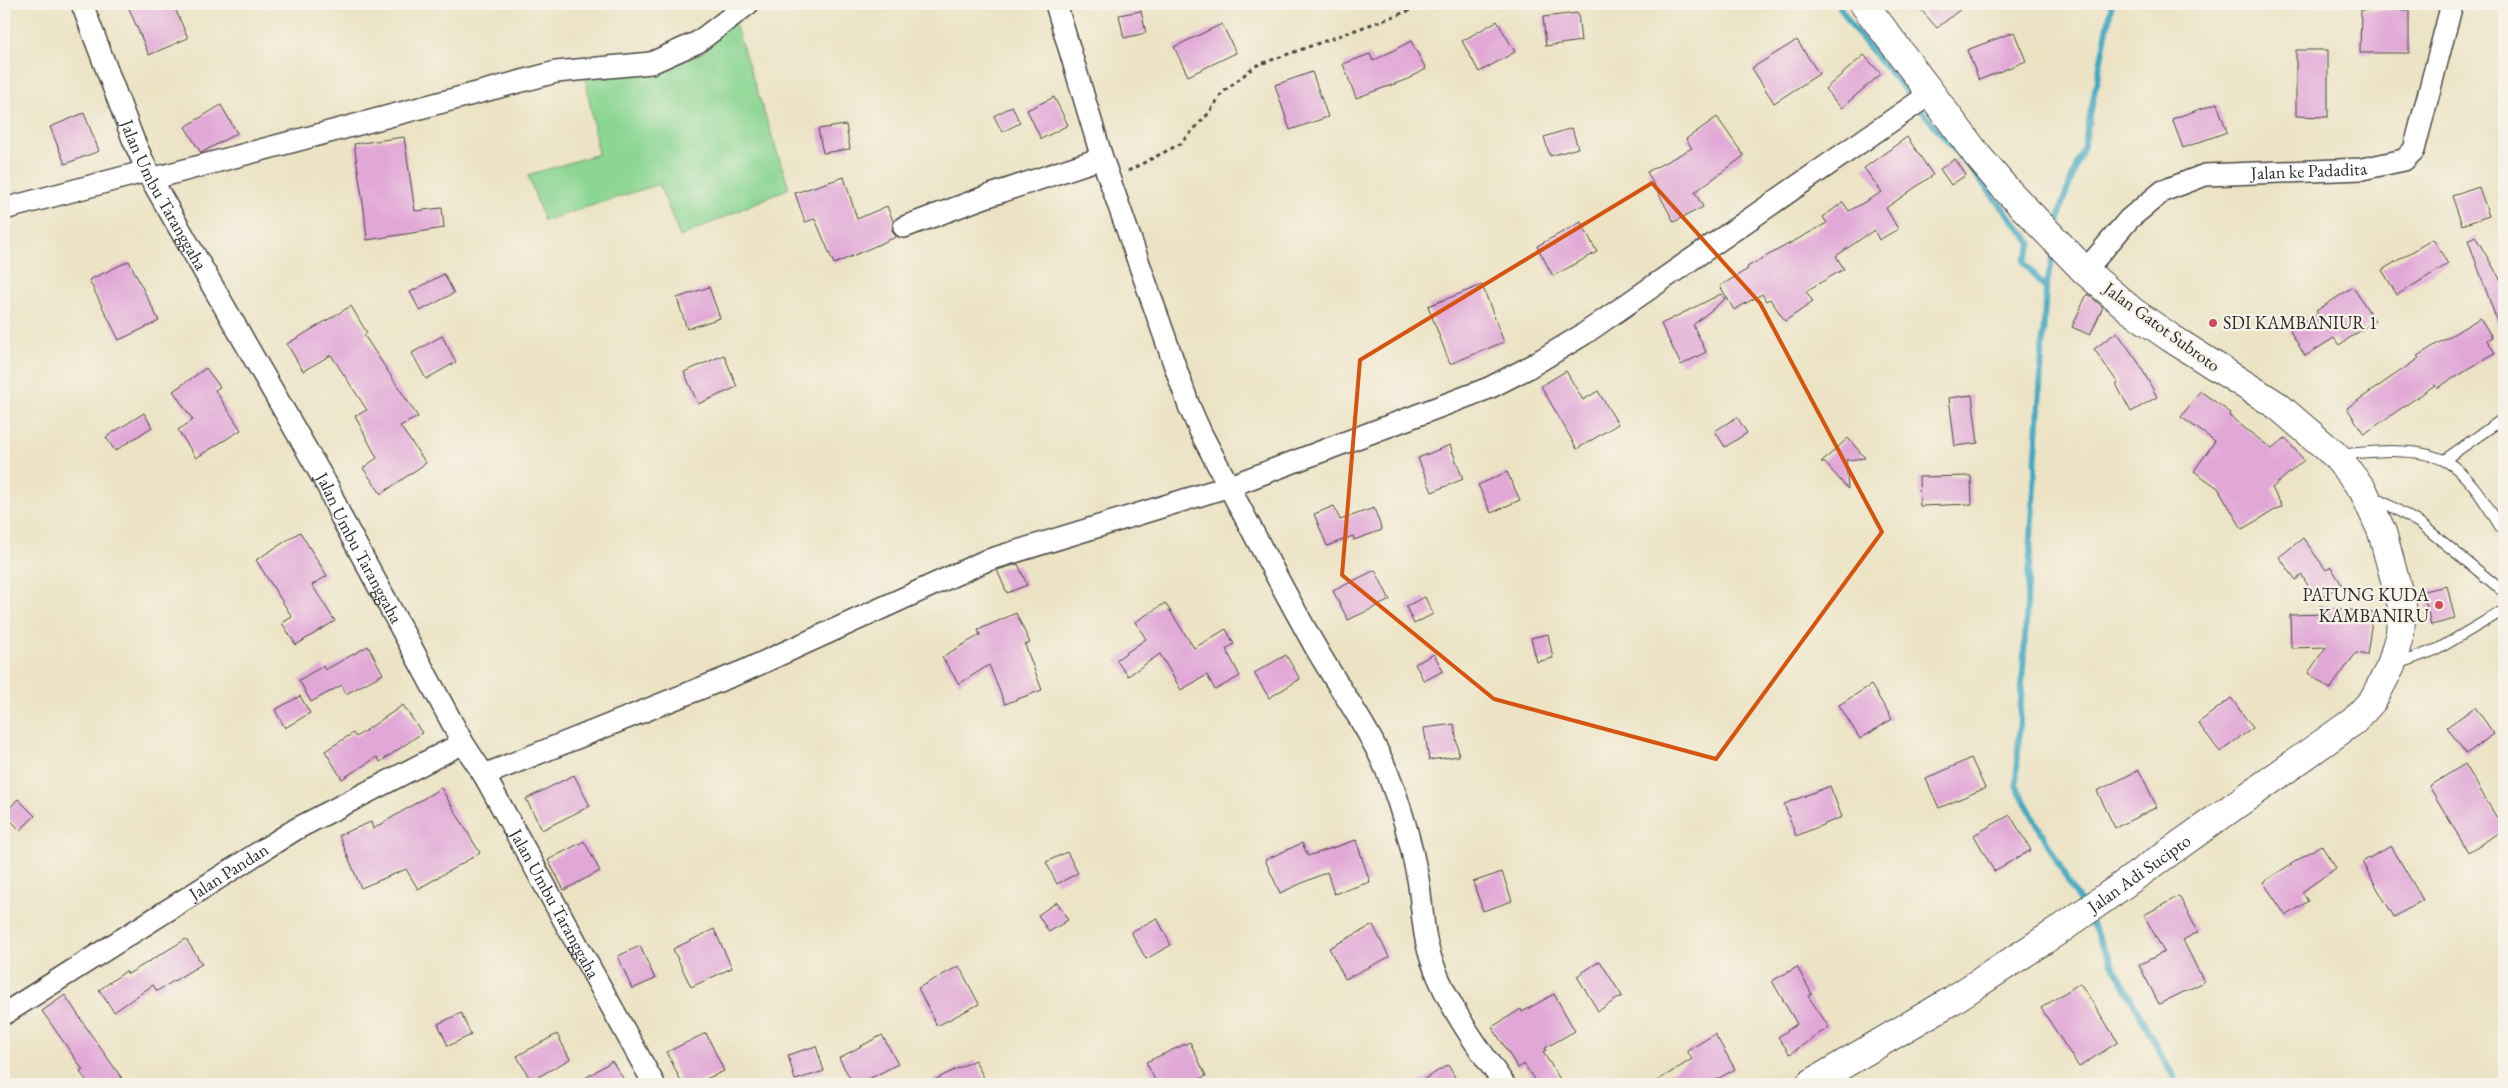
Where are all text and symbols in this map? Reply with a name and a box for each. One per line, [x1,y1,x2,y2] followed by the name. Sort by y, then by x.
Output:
[115,114,213,275] street label: Jalan Umbu Taranggaha
[2248,156,2370,184] street label: Jalan ke Padadita
[2098,275,2225,377] street label: Jalan Gatot Subroto
[2223,311,2377,334] place label: SDI KAMBANIUR 1
[2207,317,2219,329] marker: SDI KAMBANIUR 1
[310,466,409,628] street label: Jalan Umbu Taranggaha
[2303,583,2430,627] place label: PATUNG KUDA KAMBANIRU
[2433,599,2445,611] marker: PATUNG KUDA KAMBANIRU
[504,823,606,983] street label: Jalan Umbu Taranggaha
[2081,829,2195,919] street label: Jalan Adi Sucipto
[183,837,273,906] street label: Jalan Pandan

